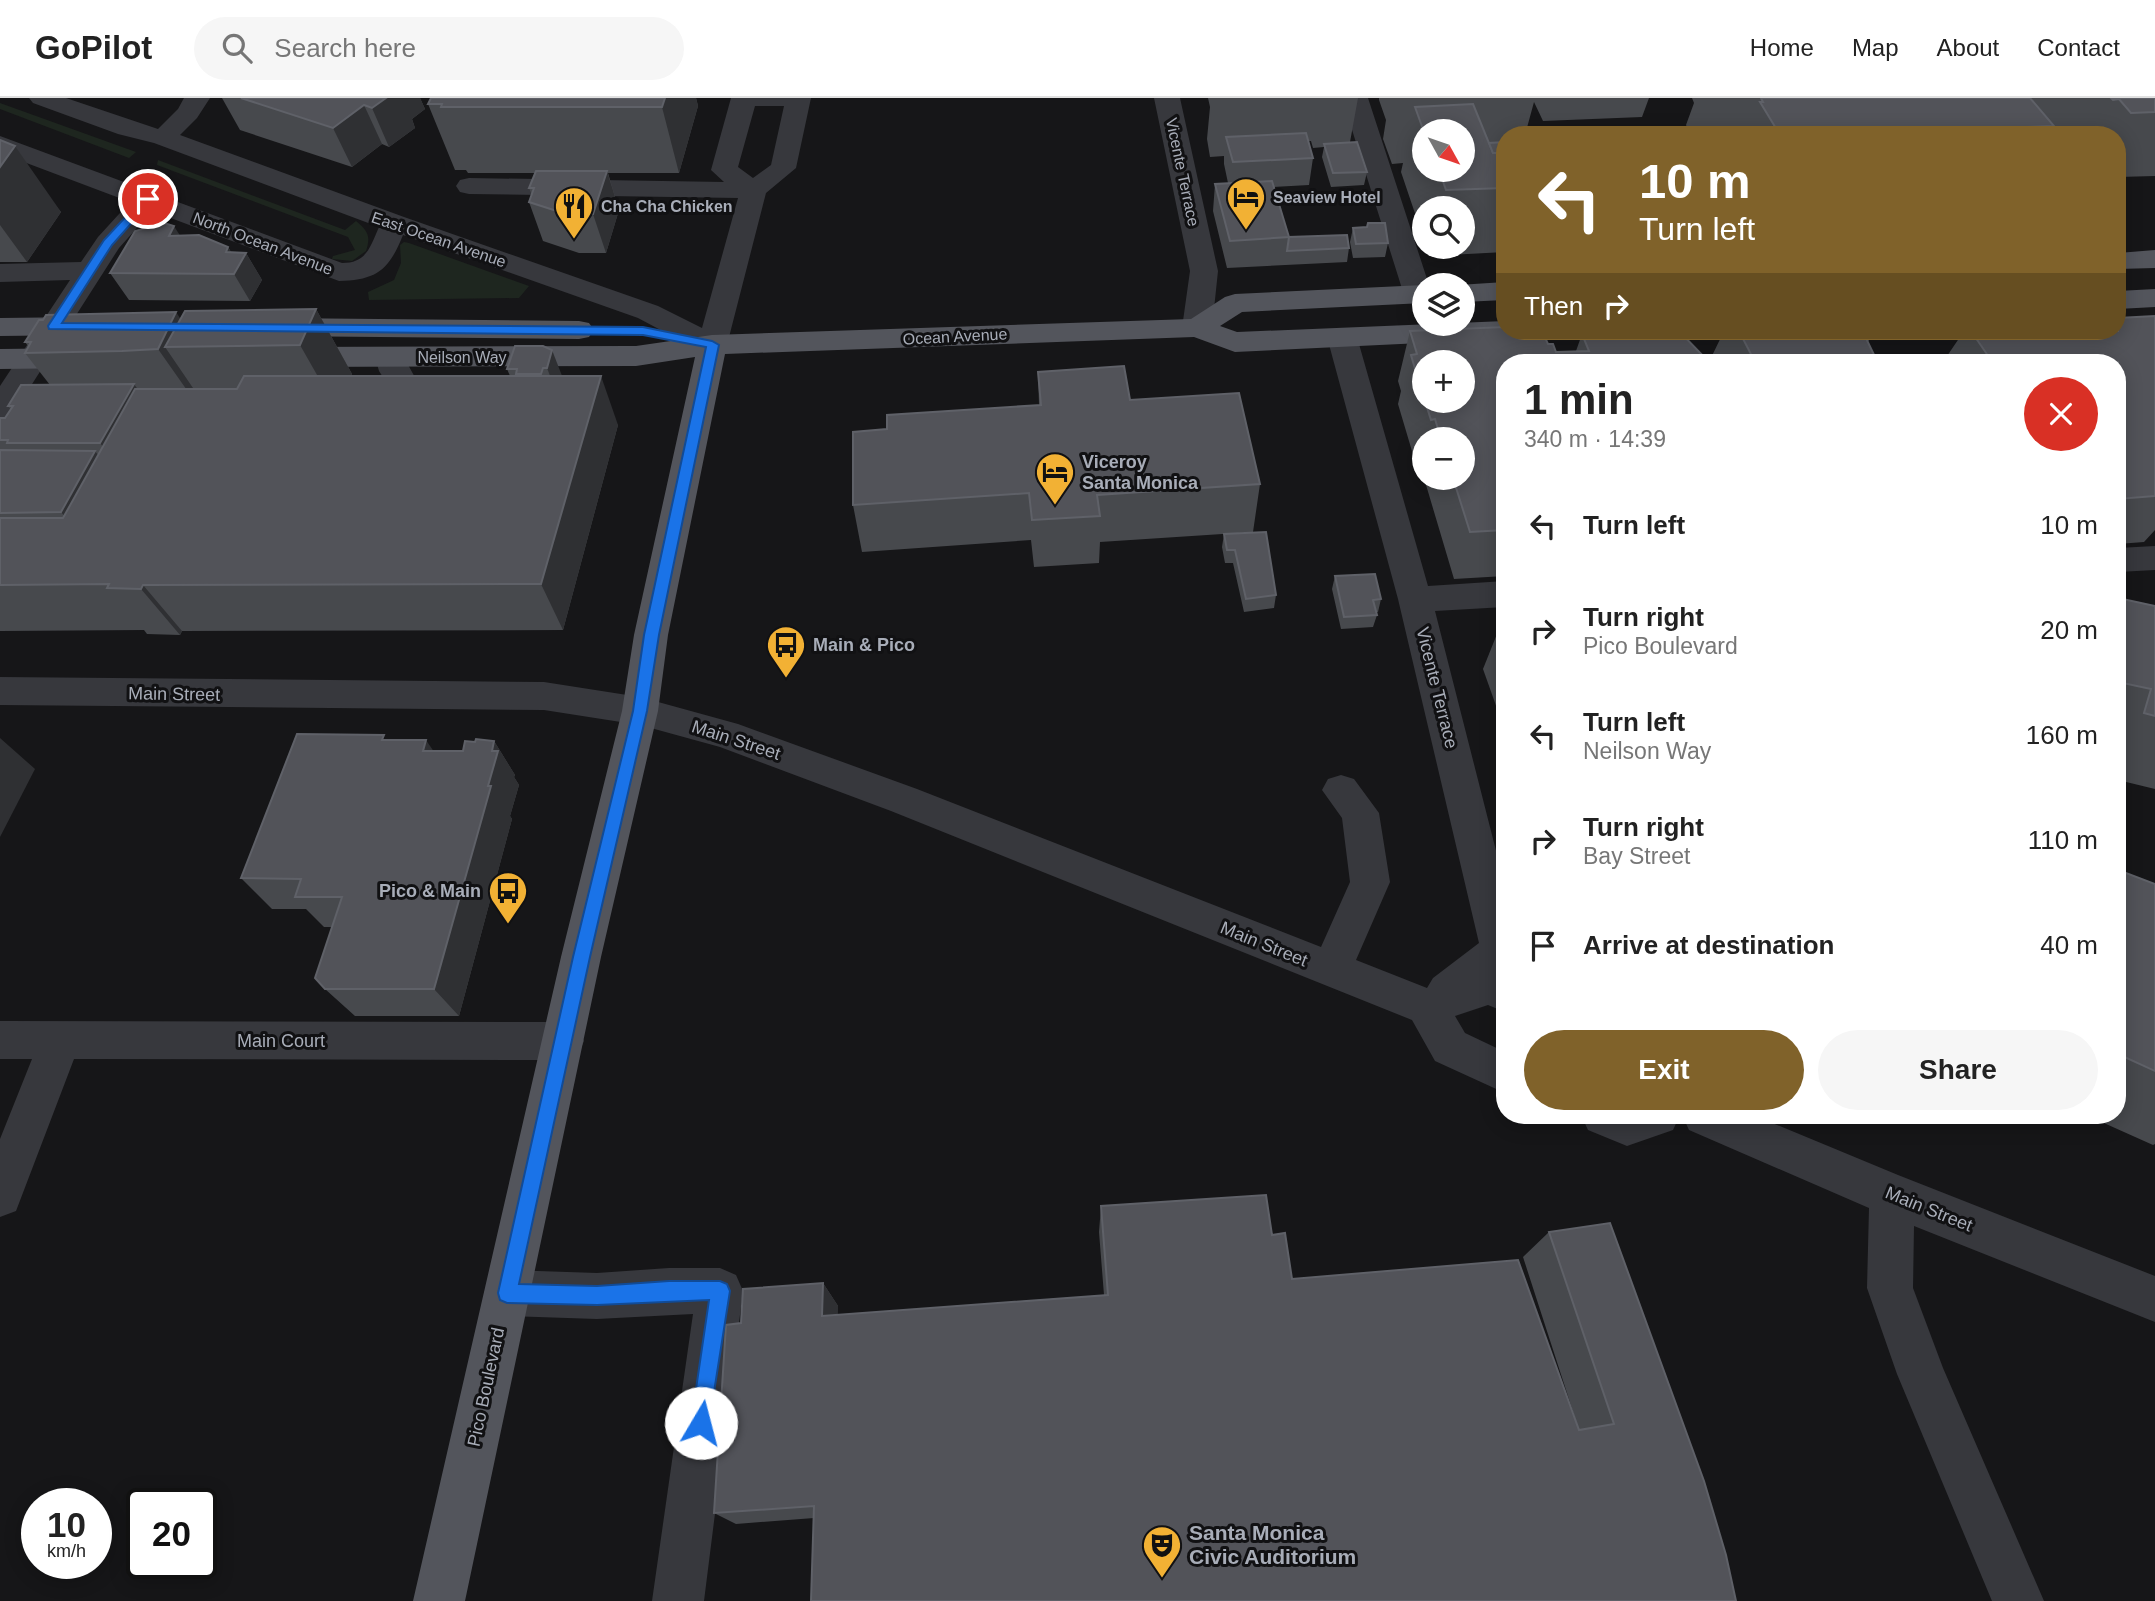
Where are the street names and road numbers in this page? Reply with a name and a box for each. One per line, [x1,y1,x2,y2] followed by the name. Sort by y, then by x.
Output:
[1163,116,1202,228] street label: Vicente Terrace
[369,208,508,271] street label: East Ocean Avenue
[191,209,335,278] street label: North Ocean Avenue
[902,325,1008,348] street label: Ocean Avenue
[417,349,507,366] street label: Neilson Way
[1412,625,1462,751] street label: Vicente Terrace
[128,683,220,705] street label: Main Street
[689,716,783,764] street label: Main Street
[1218,917,1310,971] street label: Main Street
[237,1031,325,1051] street label: Main Court
[1883,1182,1975,1236] street label: Main Street
[464,1326,508,1448] street label: Pico Boulevard

